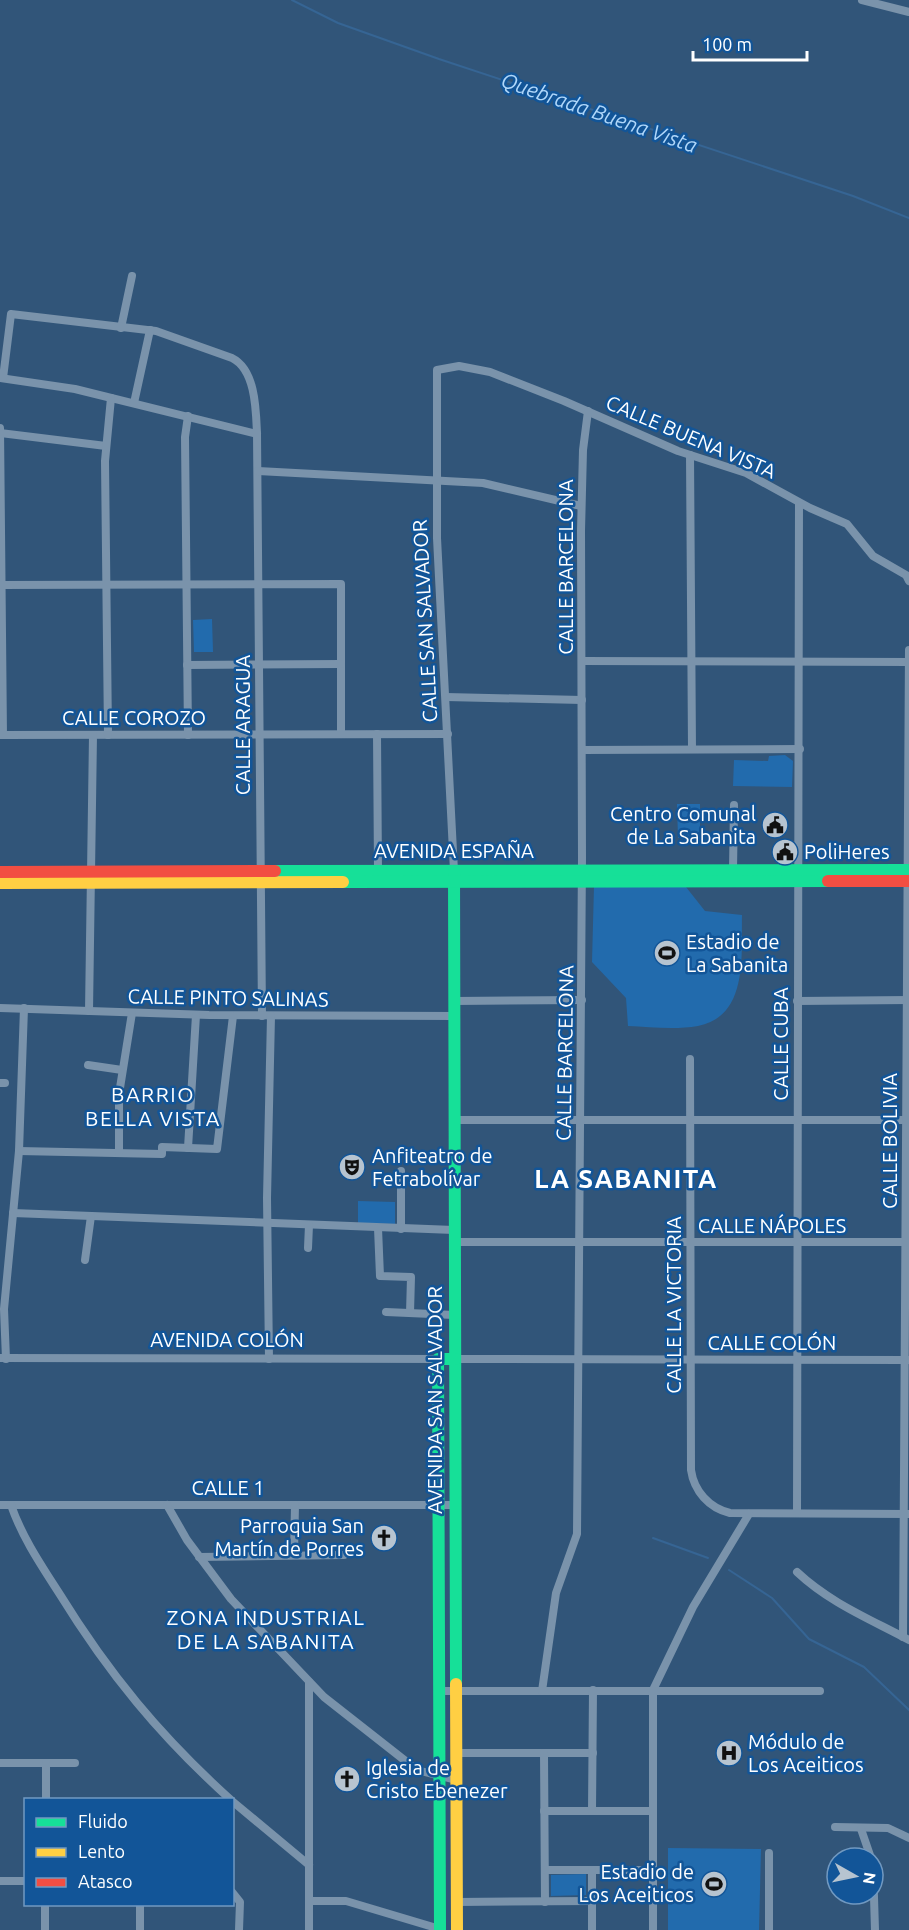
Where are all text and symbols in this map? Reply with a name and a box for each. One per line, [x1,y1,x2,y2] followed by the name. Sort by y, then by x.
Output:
[693,24,807,62] scale bar
[702,34,752,54] text: 100 m
[498,67,701,158] water label: Quebrada Buena Vista
[603,390,780,483] street label: CALLE BUENA VISTA
[554,479,577,655] street label: CALLE BARCELONA
[408,519,441,723] street label: CALLE SAN SALVADOR
[231,655,254,795] street label: CALLE ARAGUA
[62,706,206,729] street label: CALLE COROZO
[610,802,756,848] place label: Centro Comunal de La Sabanita
[760,810,790,840] public building icon: Centro Comunal de La Sabanita
[770,837,800,867] public building icon: PoliHeres
[374,839,534,862] street label: AVENIDA ESPAÑA
[804,840,890,863] place label: PoliHeres
[686,930,788,976] place label: Estadio de La Sabanita
[652,938,682,968] sports icon: Estadio de La Sabanita
[551,965,578,1141] street label: CALLE BARCELONA
[127,984,329,1011] street label: CALLE PINTO SALINAS
[769,987,792,1101] street label: CALLE CUBA
[878,1073,901,1209] street label: CALLE BOLIVIA
[85,1082,221,1130] district label: BARRIO BELLA VISTA
[372,1144,492,1190] place label: Anfiteatro de Fetrabolívar
[337,1152,367,1182] theatre icon: Anfiteatro de Fetrabolívar
[534,1164,718,1193] district label: LA SABANITA
[698,1214,846,1237] street label: CALLE NÁPOLES
[662,1216,685,1394] street label: CALLE LA VICTORIA
[423,1286,446,1514] street label: AVENIDA SAN SALVADOR
[150,1328,304,1351] street label: AVENIDA COLÓN
[708,1331,836,1354] street label: CALLE COLÓN
[191,1476,265,1499] street label: CALLE 1
[214,1514,364,1560] place label: Parroquia San Martín de Porres
[369,1523,399,1553] church icon: Parroquia San Martín de Porres
[167,1605,365,1653] district label: ZONA INDUSTRIAL DE LA SABANITA
[748,1730,864,1776] place label: Módulo de Los Aceiticos
[714,1738,744,1768] hospital icon: Módulo de Los Aceiticos
[366,1756,508,1802] place label: Iglesia de Cristo Ebenezer
[332,1764,362,1794] church icon: Iglesia de Cristo Ebenezer
[24,1798,234,1906] legend
[78,1811,128,1831] text: Fluido
[78,1841,125,1861] text: Lento
[825,1846,885,1906] north arrow
[578,1860,694,1906] place label: Estadio de Los Aceiticos
[699,1869,729,1899] sports icon: Estadio de Los Aceiticos
[78,1871,133,1891] text: Atasco
[860,1871,880,1886] text: N

